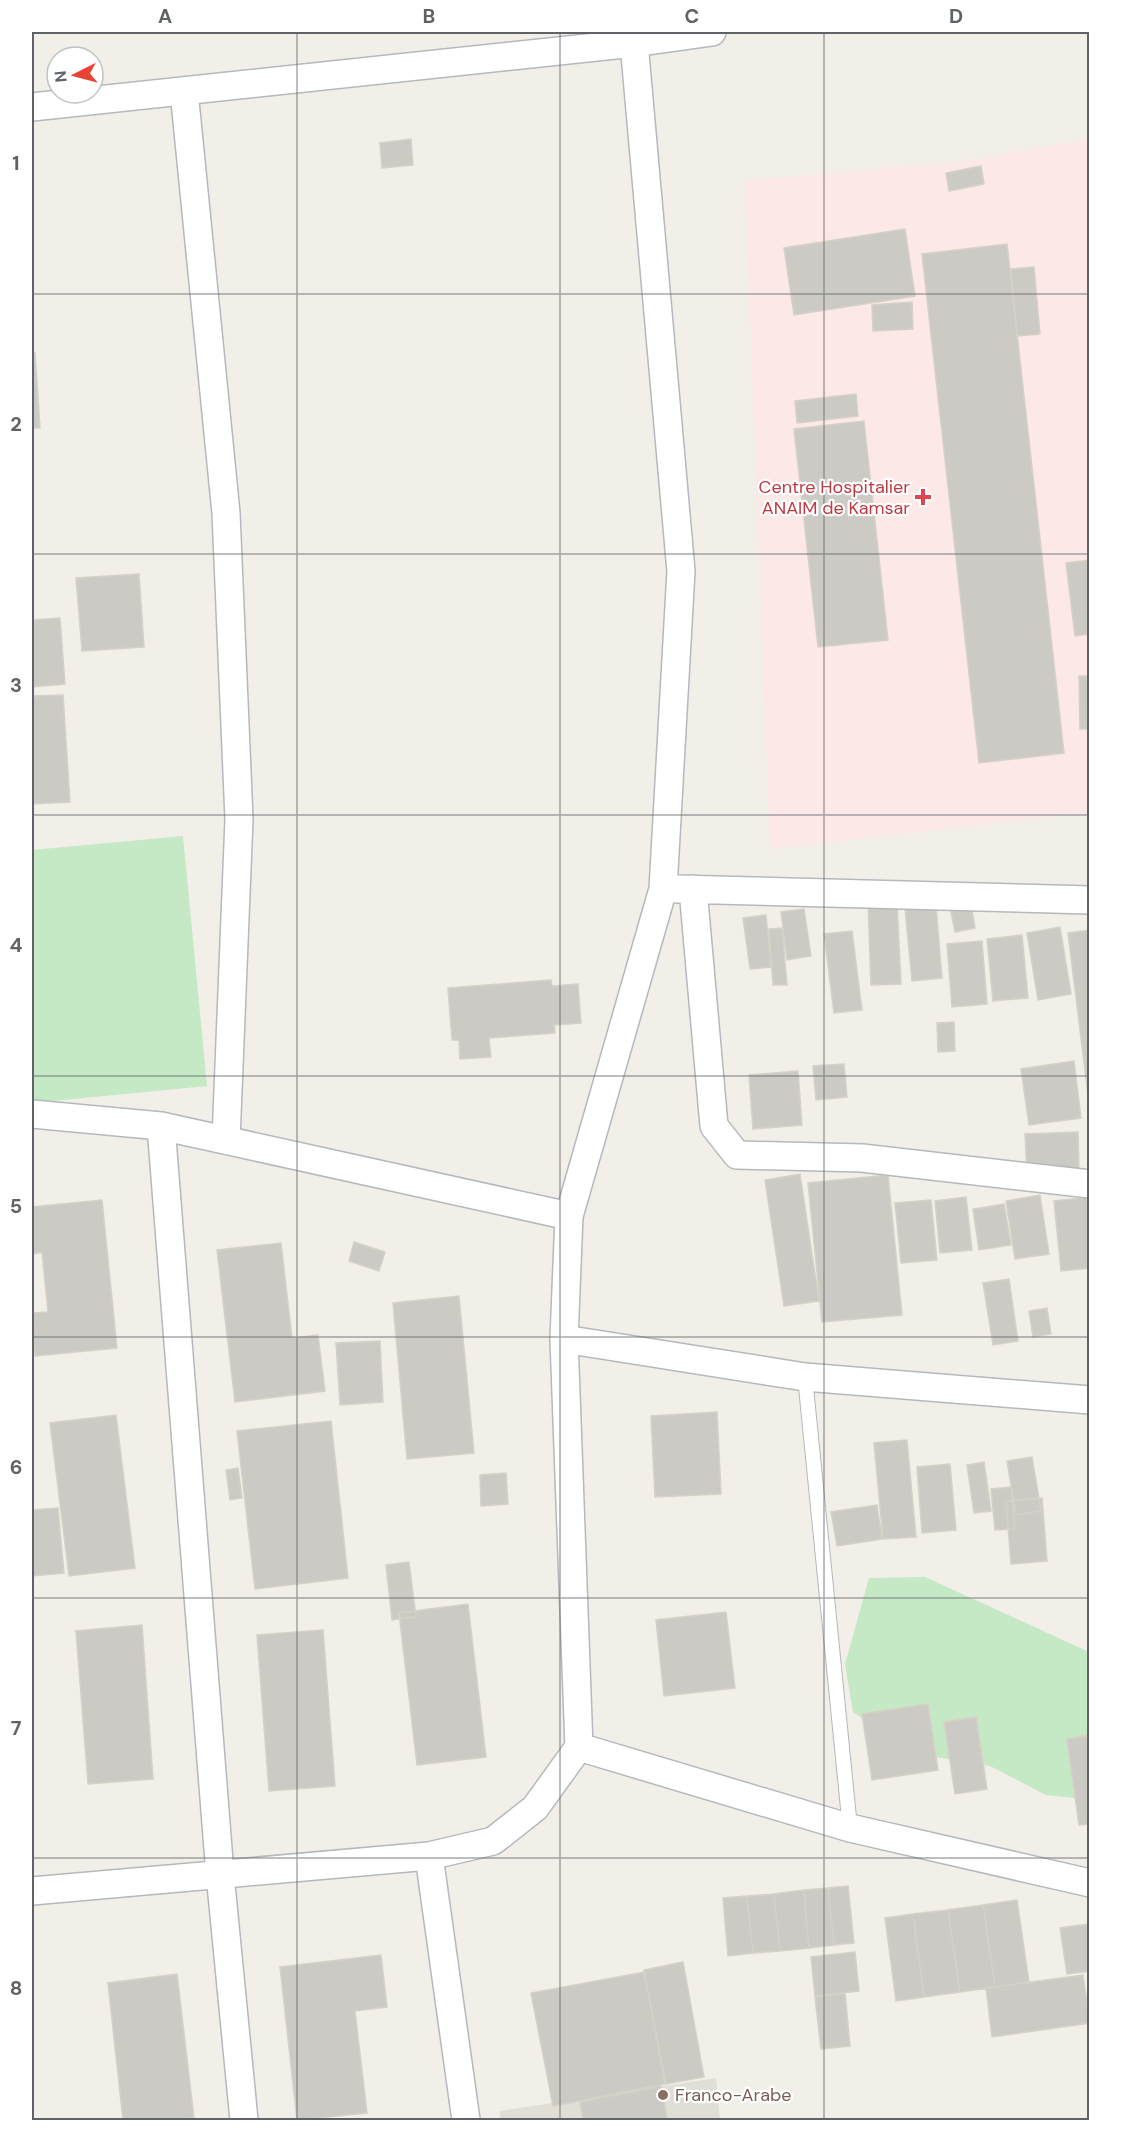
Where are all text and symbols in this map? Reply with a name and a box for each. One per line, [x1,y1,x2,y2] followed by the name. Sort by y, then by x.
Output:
[158,3,172,29] text: A
[423,3,435,29] text: B
[685,3,699,29] text: C
[949,3,963,29] text: D
[45,45,105,105] north arrow
[50,70,72,83] text: N
[12,150,20,176] text: 1
[10,411,22,437] text: 2
[759,475,910,520] place label: Centre Hospitalier ANAIM de Kamsar
[914,488,932,506] marker: Centre Hospitalier ANAIM de Kamsar
[10,672,22,698] text: 3
[10,932,23,958] text: 4
[10,1193,22,1219] text: 5
[10,1454,22,1480] text: 6
[11,1715,22,1741] text: 7
[10,1975,22,2001] text: 8
[675,2083,791,2107] place label: Franco-Arabe
[656,2088,670,2102] marker: Franco-Arabe

